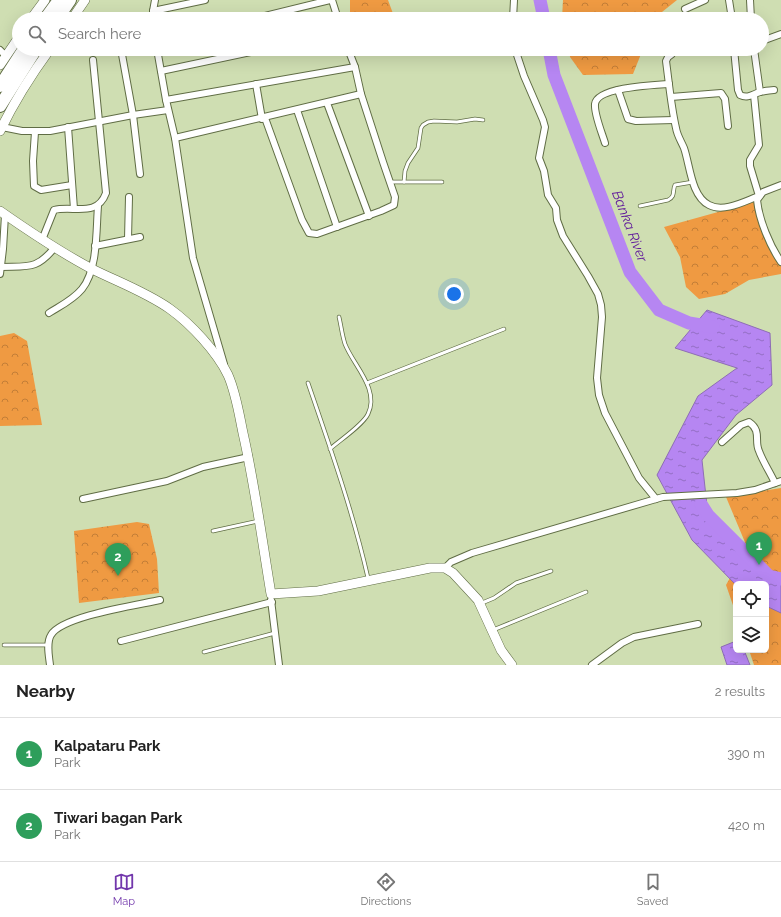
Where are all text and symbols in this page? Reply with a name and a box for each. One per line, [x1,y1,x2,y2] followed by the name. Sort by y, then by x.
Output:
[12,12,769,56] search box
[26,23,48,45] icon: search
[58,25,141,43] text: Search here
[609,188,651,265] water label: Banka River
[444,284,464,304] your location
[746,532,772,565] pin: 1
[105,543,131,576] pin: 2
[733,581,769,653] map controls
[733,581,769,617] button: locate
[733,617,769,653] button: layers
[16,681,75,701] text: Nearby
[715,684,765,699] text: 2 results
[54,737,160,755] text: Kalpataru Park
[26,746,32,761] text: 1
[727,746,765,761] text: 390 m
[54,755,81,770] text: Park
[54,809,182,827] text: Tiwari bagan Park
[25,818,33,833] text: 2
[728,818,765,833] text: 420 m
[54,827,81,842] text: Park
[113,871,135,908] tab: Map
[361,871,411,908] tab: Directions
[637,871,668,908] tab: Saved

